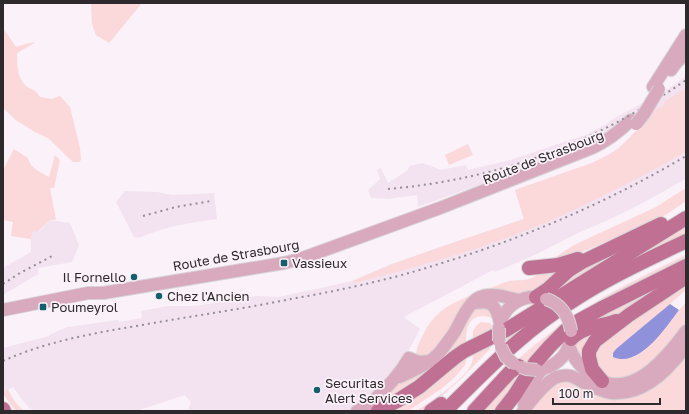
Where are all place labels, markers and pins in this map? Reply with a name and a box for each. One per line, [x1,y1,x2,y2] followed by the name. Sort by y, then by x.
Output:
[292,255,347,271] place label: Vassieux
[279,258,289,268] marker: Vassieux
[63,269,126,285] place label: Il Fornello
[129,272,139,282] marker: Il Fornello
[167,288,250,304] place label: Chez l'Ancien
[154,291,164,301] marker: Chez l'Ancien
[51,299,118,315] place label: Poumeyrol
[38,302,48,312] marker: Poumeyrol
[325,375,413,406] place label: Securitas Alert Services
[312,385,322,395] marker: Securitas Alert Services

